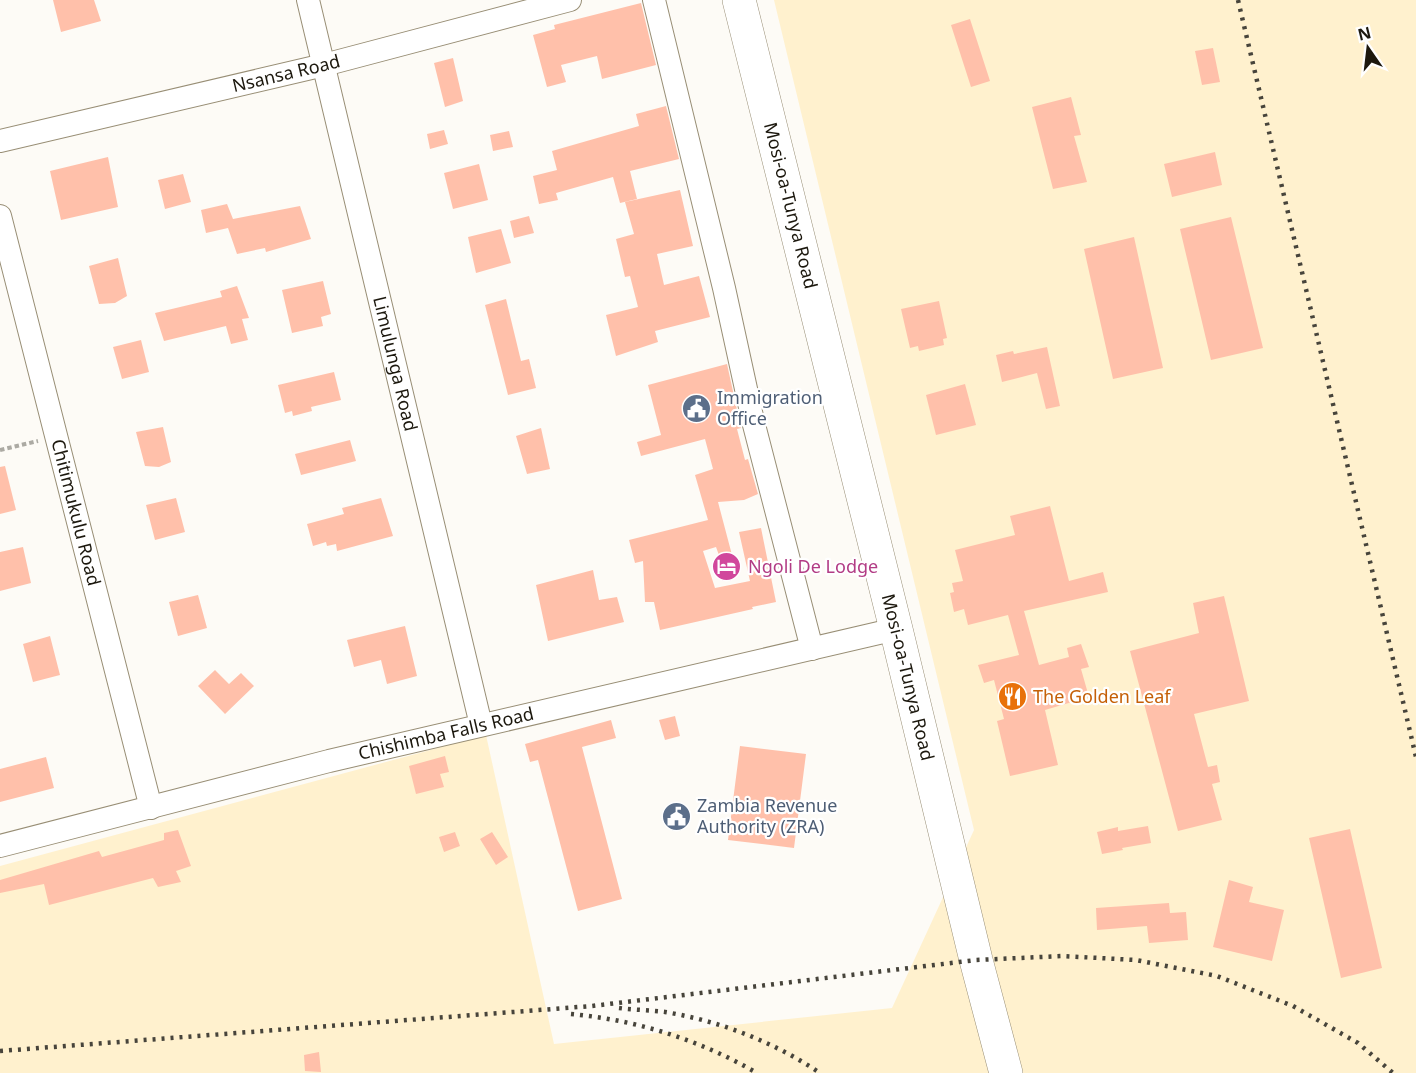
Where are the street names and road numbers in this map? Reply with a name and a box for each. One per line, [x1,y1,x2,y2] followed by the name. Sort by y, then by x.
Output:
[230,48,343,97] street label: Nsansa Road
[759,120,824,291] street label: Mosi-oa-Tunya Road
[368,294,423,434] street label: Limulunga Road
[46,436,107,588] street label: Chitimukulu Road
[877,591,940,763] street label: Mosi-oa-Tunya Road
[356,701,536,765] street label: Chishimba Falls Road

